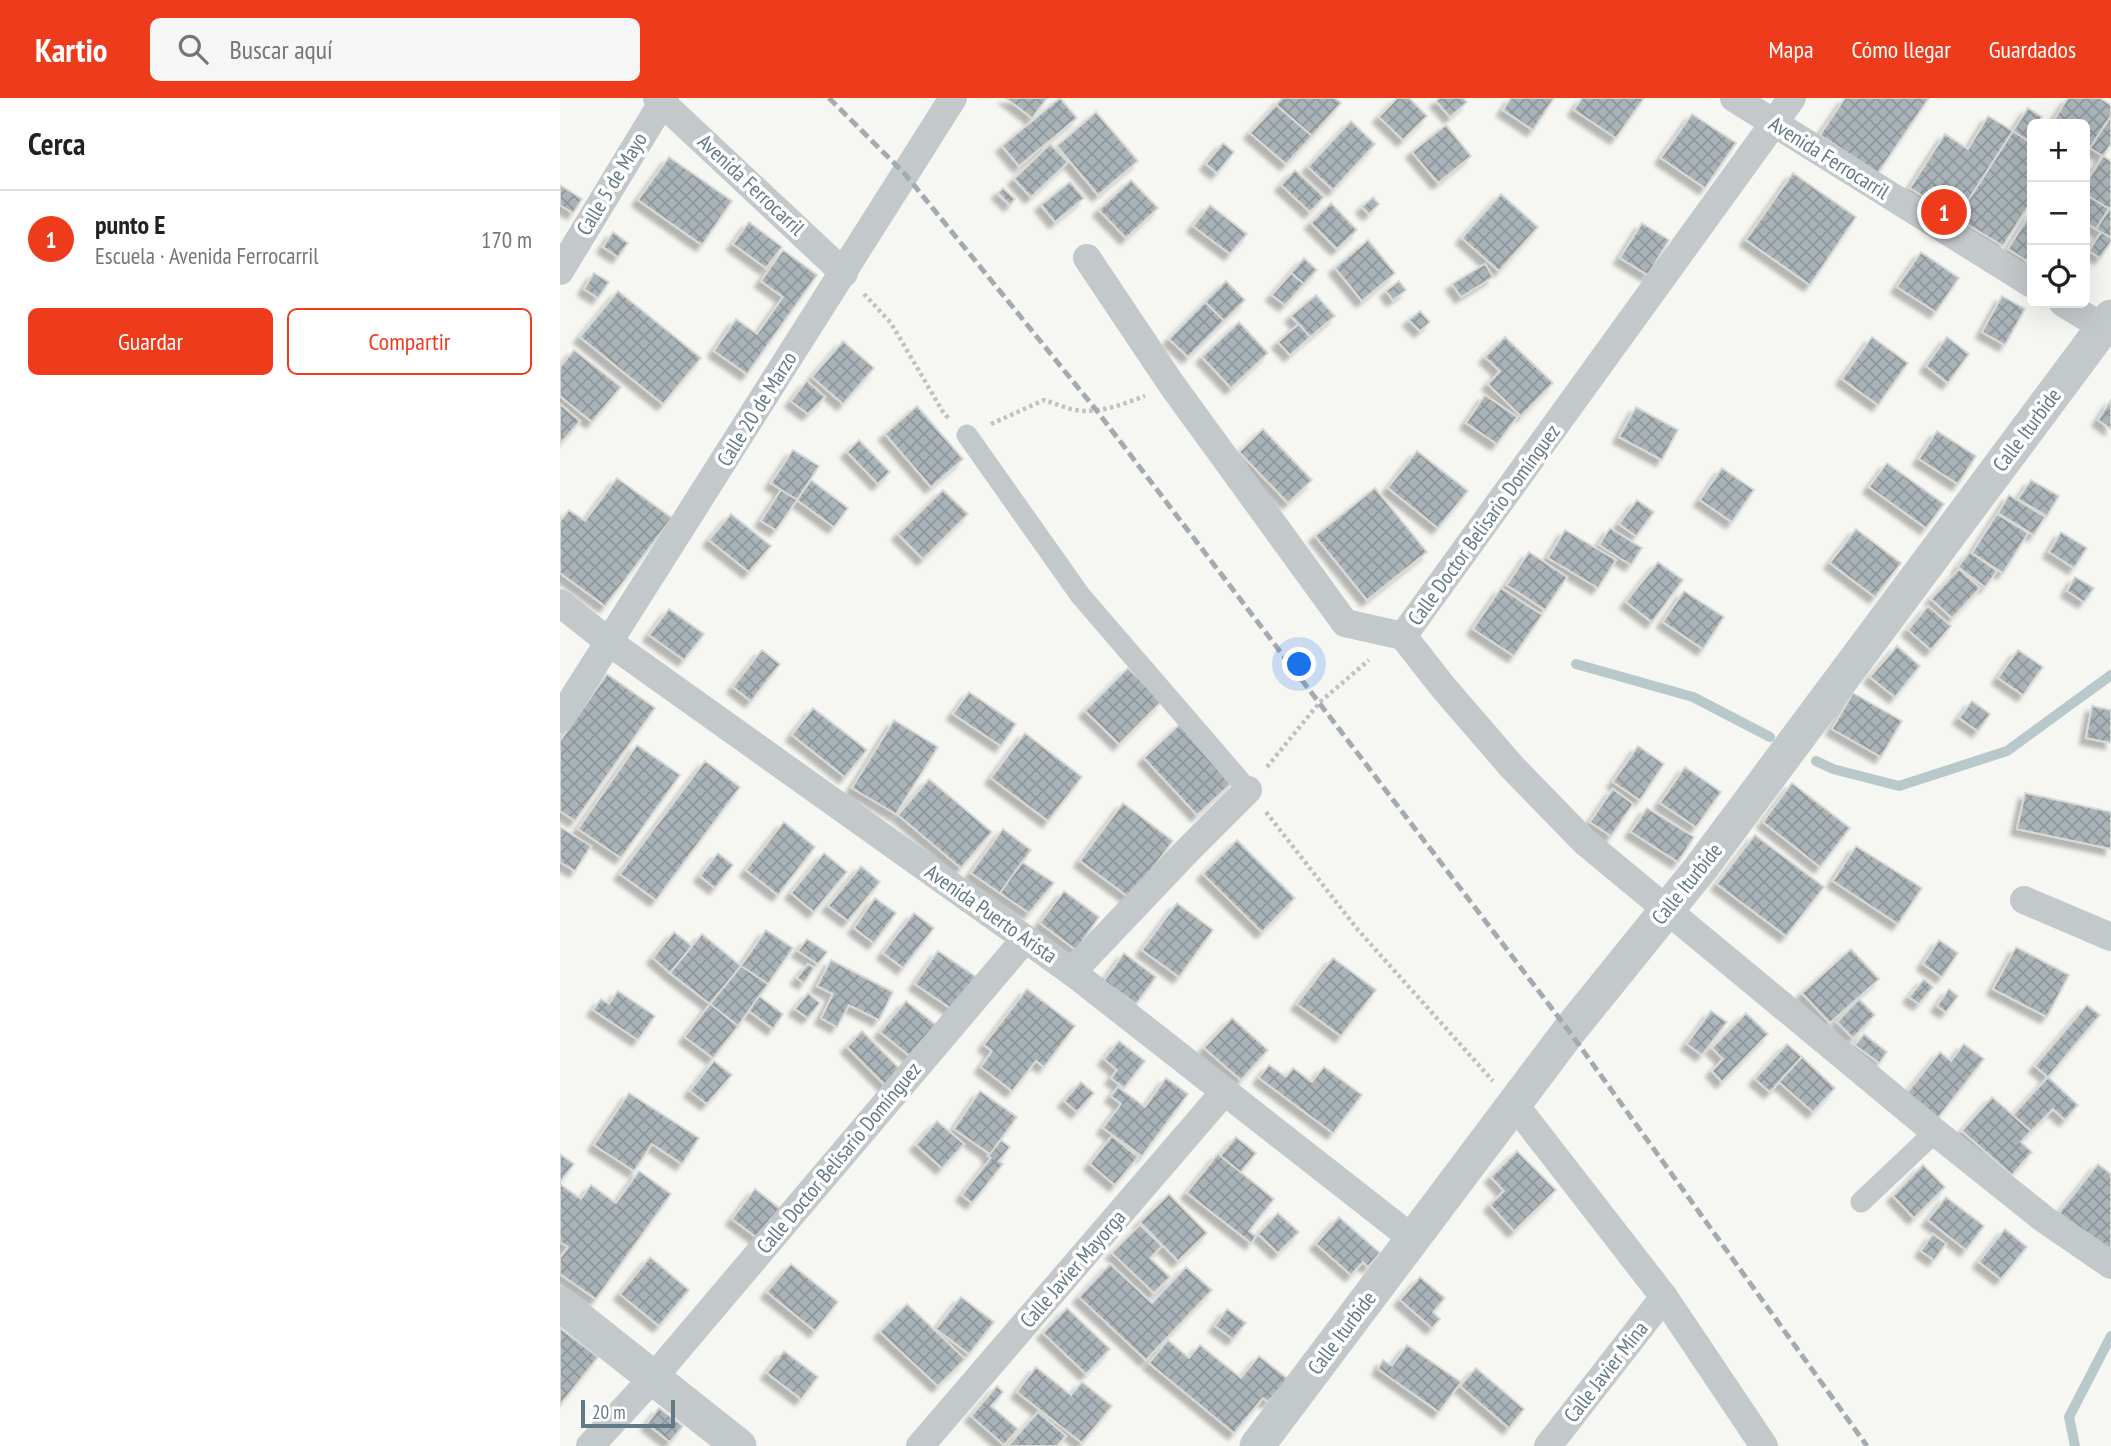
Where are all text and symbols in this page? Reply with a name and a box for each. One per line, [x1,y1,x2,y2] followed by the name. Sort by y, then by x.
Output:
[150,18,640,81] search box
[35,28,108,71] text: Kartio
[174,30,212,68] icon: search
[230,33,333,66] text: Buscar aquí
[1769,34,1814,65] text: Mapa
[1852,34,1951,65] text: Cómo llegar
[1989,34,2076,65] text: Guardados
[1764,110,1894,205] street label: Avenida Ferrocarril
[2027,119,2090,308] map controls
[2027,119,2090,182] button: +
[28,124,85,163] text: Cerca
[570,127,653,240] street label: Calle 5 de Mayo
[692,128,811,241] street label: Avenida Ferrocarril
[2027,182,2090,245] button: −
[1921,186,1967,238] pin: 1
[95,208,166,241] text: punto E
[46,225,57,254] text: 1
[481,225,532,254] text: 170 m
[95,241,319,270] text: Escuela · Avenida Ferrocarril
[2027,245,2090,308] button: locate
[28,308,273,375] button: Guardar
[287,308,532,375] button: Compartir
[711,346,803,471] street label: Calle 20 de Marzo
[1986,383,2067,477] street label: Calle Iturbide
[1401,419,1566,631] street label: Calle Doctor Belisario Domínguez
[1282,647,1316,681] your location
[1645,837,1728,930] street label: Calle Iturbide
[920,858,1062,969] street label: Avenida Puerto Arista
[750,1056,927,1259] street label: Calle Doctor Belisario Domínguez
[1014,1204,1131,1333] street label: Calle Javier Mayorga
[1301,1286,1382,1380] street label: Calle Iturbide
[1558,1316,1654,1428] street label: Calle Javier Mina
[581,1397,676,1429] scale bar
[592,1400,626,1424] text: 20 m

